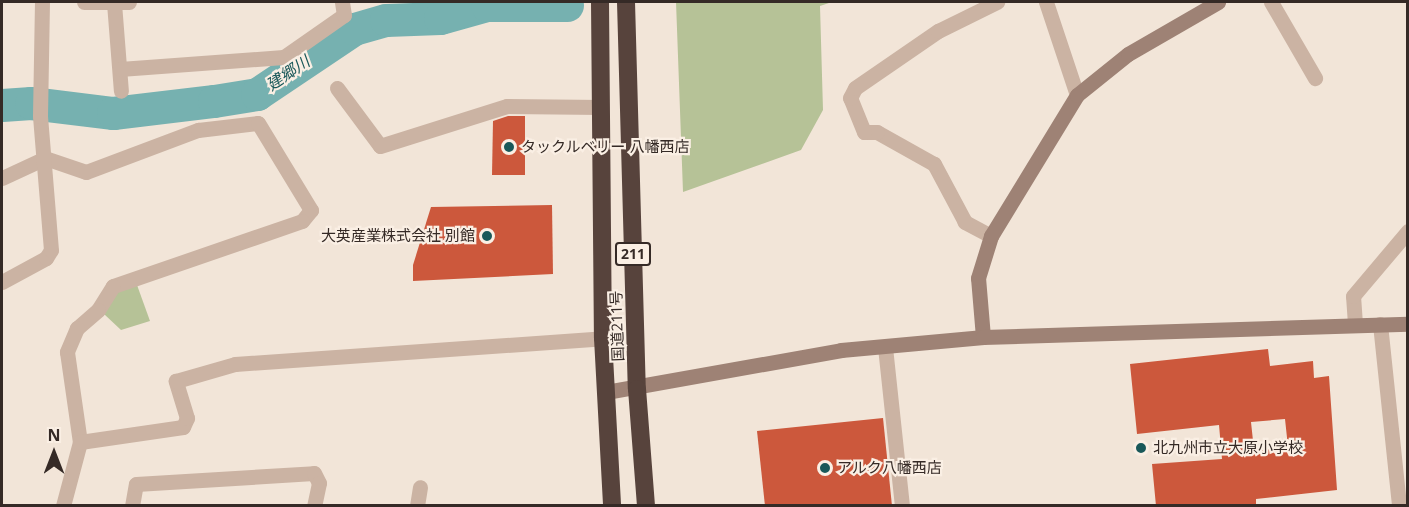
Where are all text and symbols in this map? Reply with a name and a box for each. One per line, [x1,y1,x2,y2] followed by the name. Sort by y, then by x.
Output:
[263,52,313,94] water label: 建郷川
[521,138,690,156] place label: タックルベリー 八幡西店
[502,140,516,154] marker: タックルベリー 八幡西店
[321,227,475,245] place label: 大英産業株式会社 別館
[480,229,494,243] marker: 大英産業株式会社 別館
[614,243,652,265] road number: 211
[607,290,627,362] street label: 国道211号
[24,423,84,483] north arrow
[47,424,61,446] text: N
[1153,439,1303,457] place label: 北九州市立大原小学校
[1134,441,1148,455] marker: 北九州市立大原小学校
[837,459,942,477] place label: アルク八幡西店
[818,461,832,475] marker: アルク八幡西店

